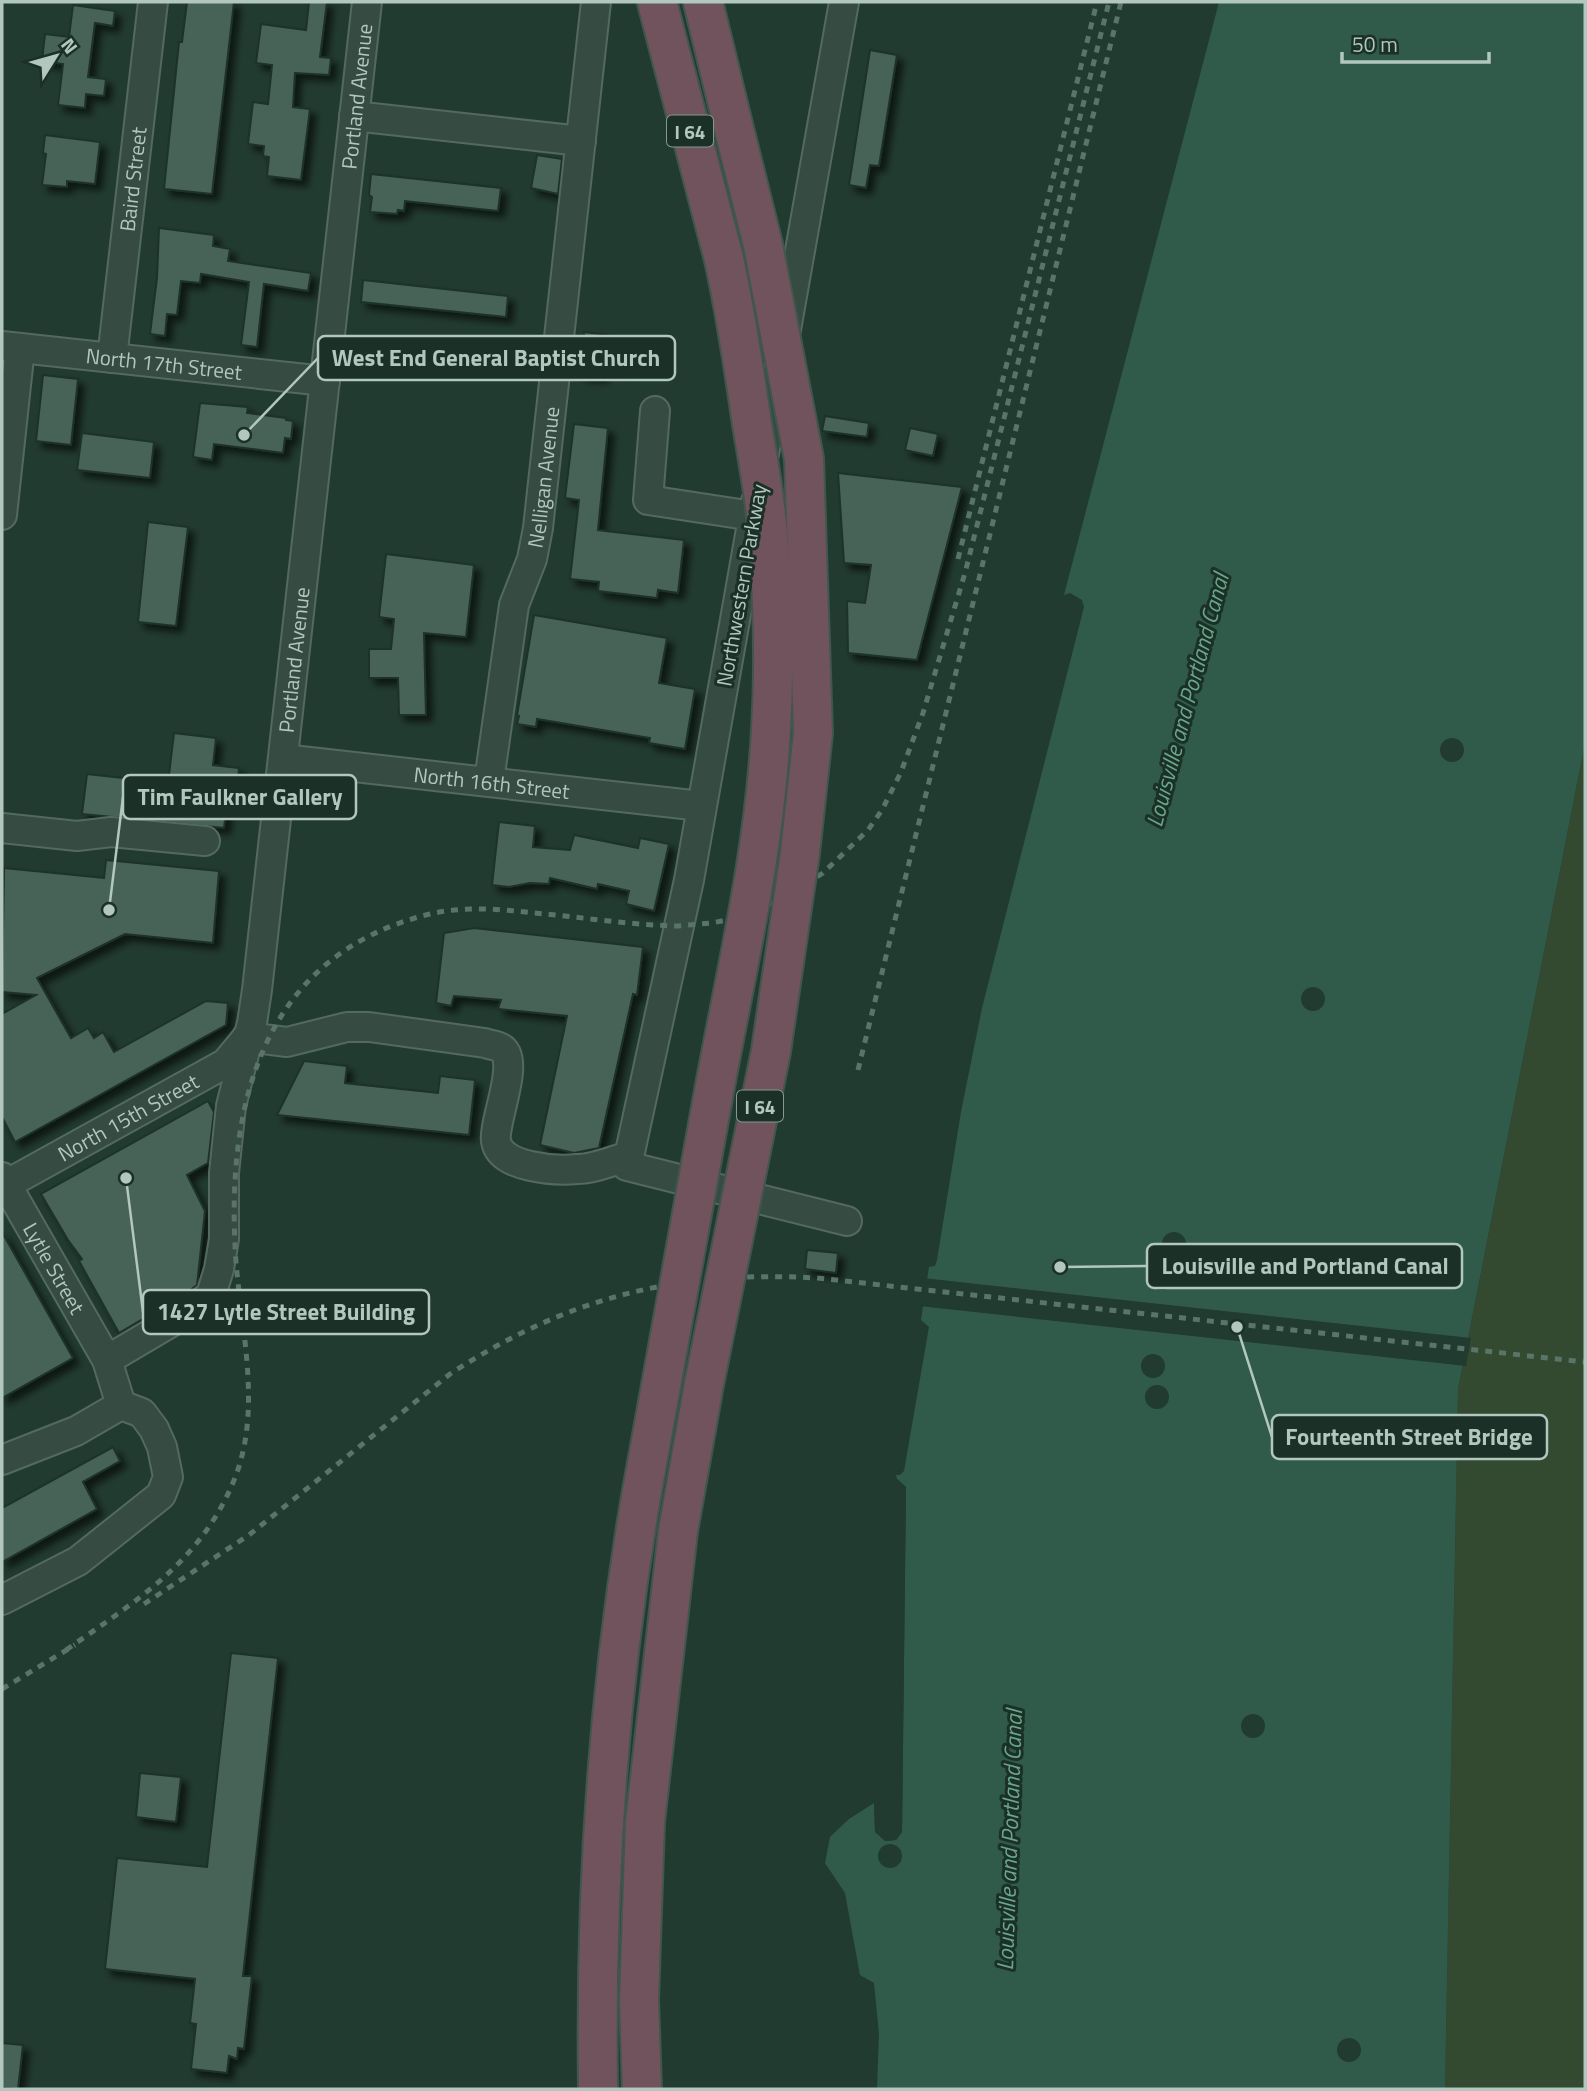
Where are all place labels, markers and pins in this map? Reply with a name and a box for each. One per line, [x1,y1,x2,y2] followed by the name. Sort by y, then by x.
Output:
[318,336,675,380] callout: West End General Baptist Church
[123,775,356,819] callout: Tim Faulkner Gallery
[1147,1244,1462,1288] callout: Louisville and Portland Canal
[143,1290,429,1334] callout: 1427 Lytle Street Building
[1272,1415,1547,1459] callout: Fourteenth Street Bridge

